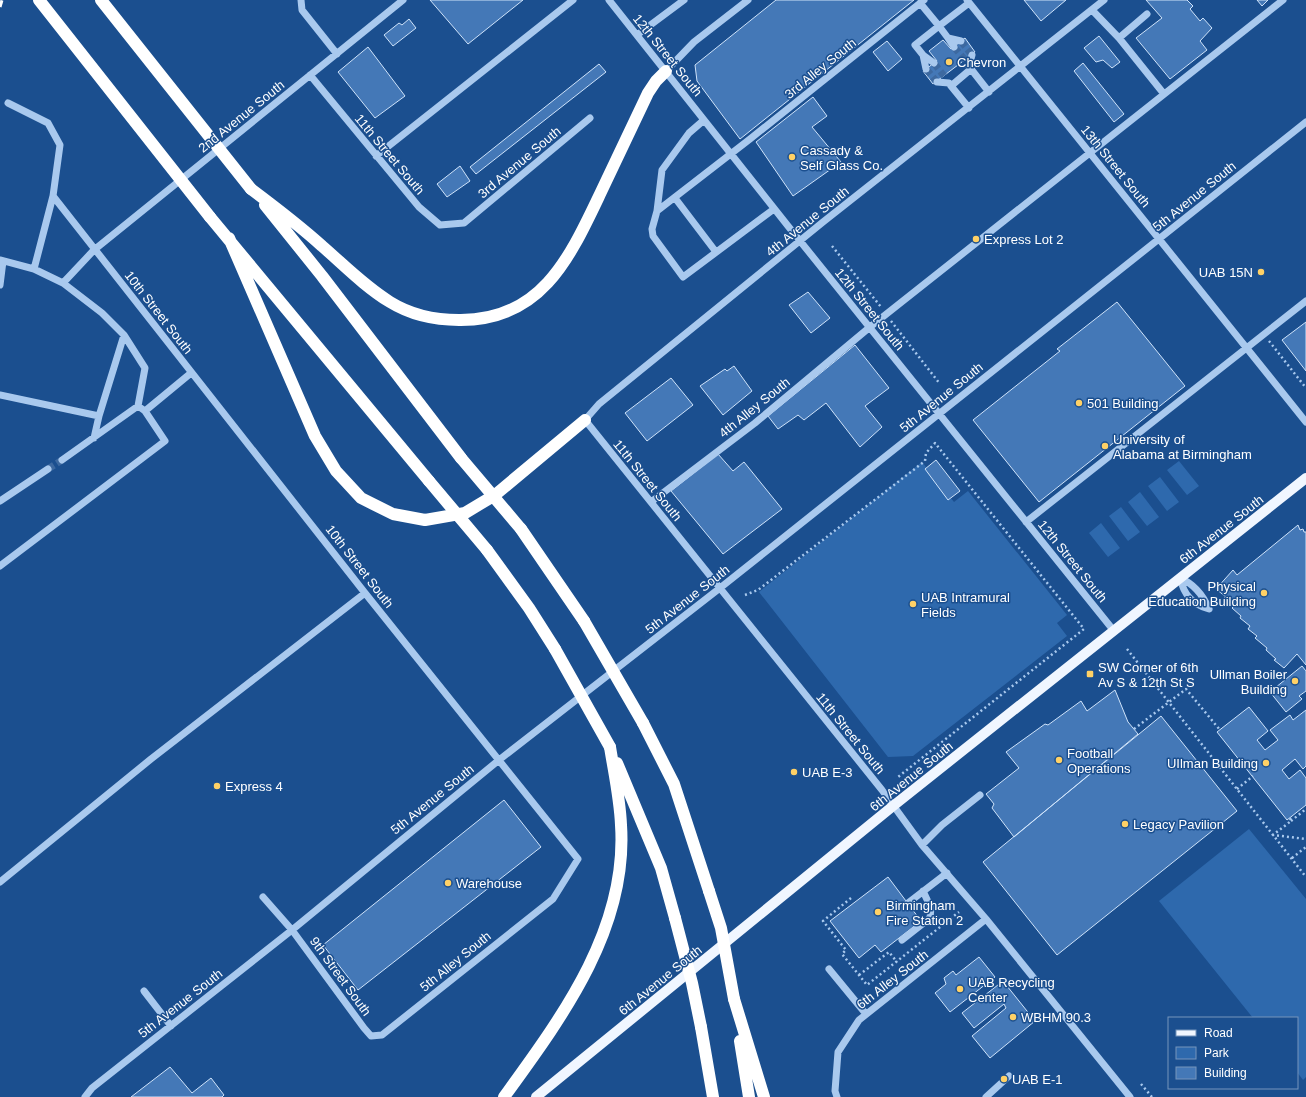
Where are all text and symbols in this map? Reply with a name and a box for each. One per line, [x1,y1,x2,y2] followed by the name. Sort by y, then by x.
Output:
[630,11,705,99] street label: 12th Street South
[782,35,859,102] street label: 3rd Alley South
[957,55,1006,70] place label: Chevron
[944,57,954,67] marker: Chevron
[195,77,287,156] street label: 2nd Avenue South
[352,111,428,198] street label: 11th Street South
[1078,122,1153,210] street label: 13th Street South
[475,123,564,201] street label: 3rd Avenue South
[800,143,883,173] place label: Cassady & Self Glass Co.
[787,152,797,162] marker: Cassady & Self Glass Co.
[1150,158,1239,234] street label: 5th Avenue South
[763,183,852,259] street label: 4th Avenue South
[984,232,1064,247] place label: Express Lot 2
[971,234,981,244] marker: Express Lot 2
[832,265,907,353] street label: 12th Street South
[1199,265,1253,280] place label: UAB 15N
[1256,267,1266,277] marker: UAB 15N
[122,268,196,357] street label: 10th Street South
[897,359,986,435] street label: 5th Avenue South
[716,374,793,441] street label: 4th Alley South
[1087,396,1159,411] place label: 501 Building
[1074,398,1084,408] marker: 501 Building
[1113,432,1252,462] place label: University of Alabama at Birmingham
[610,437,685,524] street label: 11th Street South
[1100,441,1110,451] marker: University of Alabama at Birmingham
[1176,492,1266,567] street label: 6th Avenue South
[1035,517,1110,605] street label: 12th Street South
[323,522,397,611] street label: 10th Street South
[642,562,732,637] street label: 5th Avenue South
[1148,579,1256,609] place label: Physical Education Building
[1259,588,1269,598] marker: Physical Education Building
[921,590,1010,620] place label: UAB Intramural Fields
[908,599,918,609] marker: UAB Intramural Fields
[1098,660,1198,690] place label: SW Corner of 6th Av S & 12th St S
[1210,667,1288,697] place label: Ullman Boiler Building
[1085,669,1095,679] marker: SW Corner of 6th Av S & 12th St S
[1290,676,1300,686] marker: Ullman Boiler Building
[813,690,888,777] street label: 11th Street South
[867,738,956,814] street label: 6th Avenue South
[1067,746,1131,776] place label: Football Operations
[1054,755,1064,765] marker: Football Operations
[1167,756,1258,771] place label: UIlman Building
[1261,758,1271,768] marker: UIlman Building
[388,761,477,837] street label: 5th Avenue South
[802,765,853,780] place label: UAB E-3
[789,767,799,777] marker: UAB E-3
[225,779,283,794] place label: Express 4
[212,781,222,791] marker: Express 4
[1133,817,1224,832] place label: Legacy Pavilion
[1120,819,1130,829] marker: Legacy Pavilion
[456,876,522,891] place label: Warehouse
[443,878,453,888] marker: Warehouse
[886,898,963,928] place label: Birmingham Fire Station 2
[873,907,883,917] marker: Birmingham Fire Station 2
[417,928,494,995] street label: 5th Alley South
[307,934,374,1019] street label: 9th Street South
[616,942,705,1018] street label: 6th Avenue South
[854,947,931,1012] street label: 6th Alley South
[135,966,225,1041] street label: 5th Avenue South
[968,975,1055,1005] place label: UAB Recycling Center
[955,984,965,994] marker: UAB Recycling Center
[1021,1010,1091,1025] place label: WBHM 90.3
[1008,1012,1018,1022] marker: WBHM 90.3
[1168,1017,1298,1089] legend
[1204,1026,1233,1040] text: Road
[1204,1046,1230,1060] text: Park
[1204,1066,1247,1080] text: Building
[1012,1072,1063,1087] place label: UAB E-1
[999,1074,1009,1084] marker: UAB E-1

